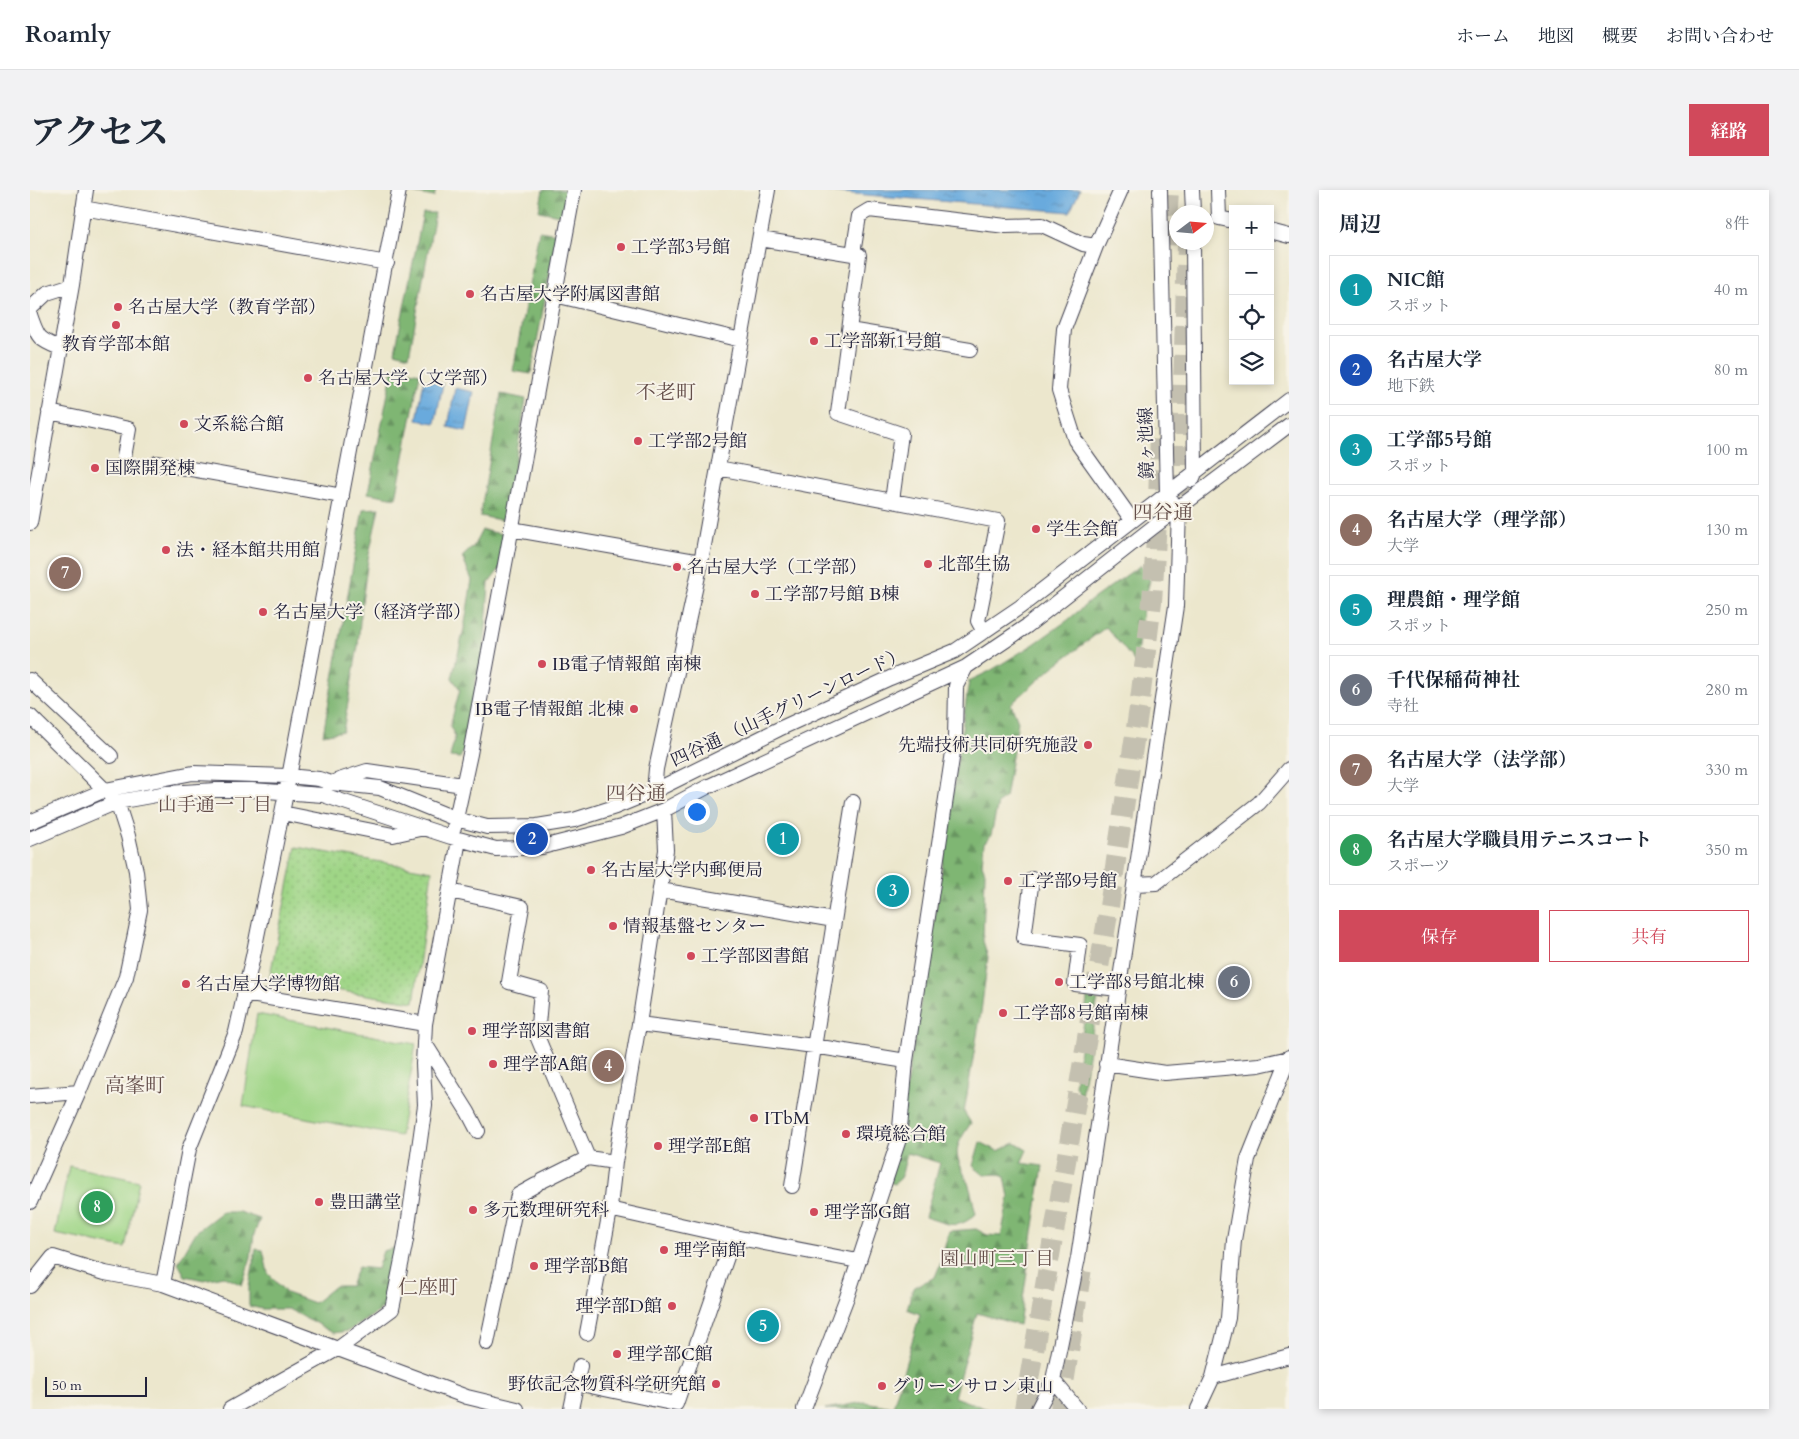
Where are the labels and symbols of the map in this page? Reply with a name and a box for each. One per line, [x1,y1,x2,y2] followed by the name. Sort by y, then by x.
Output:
[1169,205,1214,250] north arrow
[631,235,730,260] place label: 工学部3号館
[615,241,627,253] marker: 工学部3号館
[480,282,660,307] place label: 名古屋大学附属図書館
[464,288,476,300] marker: 名古屋大学附属図書館
[128,295,326,320] place label: 名古屋大学（教育学部）
[112,301,124,313] marker: 名古屋大学（教育学部）
[110,319,122,331] marker: 教育学部本館
[824,329,941,354] place label: 工学部新1号館
[62,332,170,357] place label: 教育学部本館
[808,335,820,347] marker: 工学部新1号館
[318,366,498,391] place label: 名古屋大学（文学部）
[302,372,314,384] marker: 名古屋大学（文学部）
[636,379,696,406] district label: 不老町
[1133,407,1160,479] street label: 鏡ヶ池線
[194,412,284,437] place label: 文系総合館
[178,418,190,430] marker: 文系総合館
[648,429,747,454] place label: 工学部2号館
[632,435,644,447] marker: 工学部2号館
[105,456,195,481] place label: 国際開発棟
[89,462,101,474] marker: 国際開発棟
[1133,499,1193,526] district label: 四谷通
[1046,517,1118,542] place label: 学生会館
[1030,523,1042,535] marker: 学生会館
[176,538,320,563] place label: 法・経本館共用館
[160,544,172,556] marker: 法・経本館共用館
[938,552,1010,577] place label: 北部生協
[49,554,81,592] pin: 7
[687,555,867,580] place label: 名古屋大学（工学部）
[922,558,934,570] marker: 北部生協
[671,561,683,573] marker: 名古屋大学（工学部）
[765,582,899,607] place label: 工学部7号館 B棟
[749,588,761,600] marker: 工学部7号館 B棟
[273,600,471,625] place label: 名古屋大学（経済学部）
[257,606,269,618] marker: 名古屋大学（経済学部）
[667,642,910,773] street label: 四谷通 （山手グリーンロード）
[552,652,701,677] place label: IB電子情報館 南棟
[536,658,548,670] marker: IB電子情報館 南棟
[475,697,624,722] place label: IB電子情報館 北棟
[628,703,640,715] marker: IB電子情報館 北棟
[898,733,1078,758] place label: 先端技術共同研究施設
[1082,739,1094,751] marker: 先端技術共同研究施設
[606,780,666,807] district label: 四谷通
[158,792,272,818] district label: 山手通一丁目
[684,799,710,825] your location
[516,820,548,858] pin: 2
[767,820,799,858] pin: 1
[601,858,763,883] place label: 名古屋大学内郵便局
[585,864,597,876] marker: 名古屋大学内郵便局
[1018,869,1117,894] place label: 工学部9号館
[877,872,909,910] pin: 3
[1002,875,1014,887] marker: 工学部9号館
[623,914,766,939] place label: 情報基盤センター
[607,920,619,932] marker: 情報基盤センター
[701,944,809,969] place label: 工学部図書館
[685,950,697,962] marker: 工学部図書館
[1218,963,1250,1001] pin: 6
[1069,970,1204,995] place label: 工学部8号館北棟
[196,972,340,997] place label: 名古屋大学博物館
[1053,976,1065,988] marker: 工学部8号館北棟
[180,978,192,990] marker: 名古屋大学博物館
[1013,1001,1148,1026] place label: 工学部8号館南棟
[997,1007,1009,1019] marker: 工学部8号館南棟
[482,1019,590,1044] place label: 理学部図書館
[466,1025,478,1037] marker: 理学部図書館
[592,1047,624,1085] pin: 4
[503,1052,588,1077] place label: 理学部A館
[487,1058,499,1070] marker: 理学部A館
[105,1072,165,1099] district label: 高峯町
[764,1106,810,1131] place label: ITbM
[748,1112,760,1124] marker: ITbM
[856,1122,946,1147] place label: 環境総合館
[840,1128,852,1140] marker: 環境総合館
[668,1134,751,1159] place label: 理学部E館
[652,1140,664,1152] marker: 理学部E館
[81,1188,113,1226] pin: 8
[329,1190,401,1215] place label: 豊田講堂
[313,1196,325,1208] marker: 豊田講堂
[483,1198,609,1223] place label: 多元数理研究科
[824,1200,910,1225] place label: 理学部G館
[467,1204,479,1216] marker: 多元数理研究科
[808,1206,820,1218] marker: 理学部G館
[674,1238,746,1263] place label: 理学南館
[658,1244,670,1256] marker: 理学南館
[940,1246,1054,1272] district label: 園山町三丁目
[544,1254,628,1279] place label: 理学部B館
[528,1260,540,1272] marker: 理学部B館
[398,1274,458,1301] district label: 仁座町
[575,1294,662,1319] place label: 理学部D館
[666,1300,678,1312] marker: 理学部D館
[747,1307,779,1345] pin: 5
[627,1342,713,1367] place label: 理学部C館
[611,1348,623,1360] marker: 理学部C館
[508,1372,706,1397] place label: 野依記念物質科学研究館
[45,1374,148,1397] scale bar
[892,1374,1054,1399] place label: グリーンサロン東山
[710,1378,722,1390] marker: 野依記念物質科学研究館
[876,1380,888,1392] marker: グリーンサロン東山

